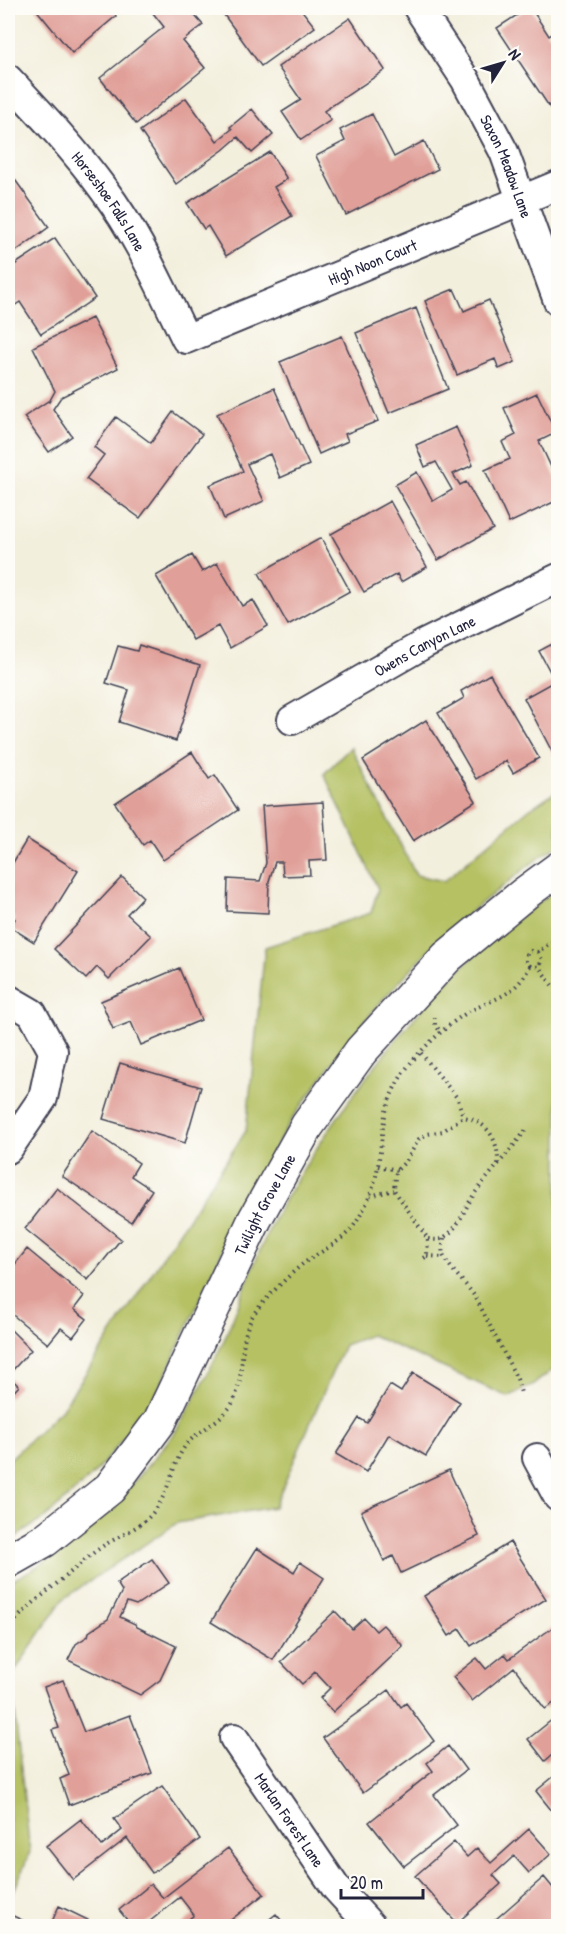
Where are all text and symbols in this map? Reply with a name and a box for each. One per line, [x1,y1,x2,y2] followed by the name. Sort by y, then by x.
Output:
[473,33,533,93] north arrow
[504,44,527,64] text: N
[475,111,538,221] street label: Saxon Meadow Lane
[67,146,152,255] street label: Horseshoe Falls Lane
[325,233,421,290] street label: High Noon Court
[370,609,479,682] street label: Owens Canyon Lane
[229,1149,301,1259] street label: Twilight Grove Lane
[250,1768,330,1872] street label: Marlan Forest Lane
[341,1862,424,1900] scale bar
[350,1870,383,1895] text: 20 m

